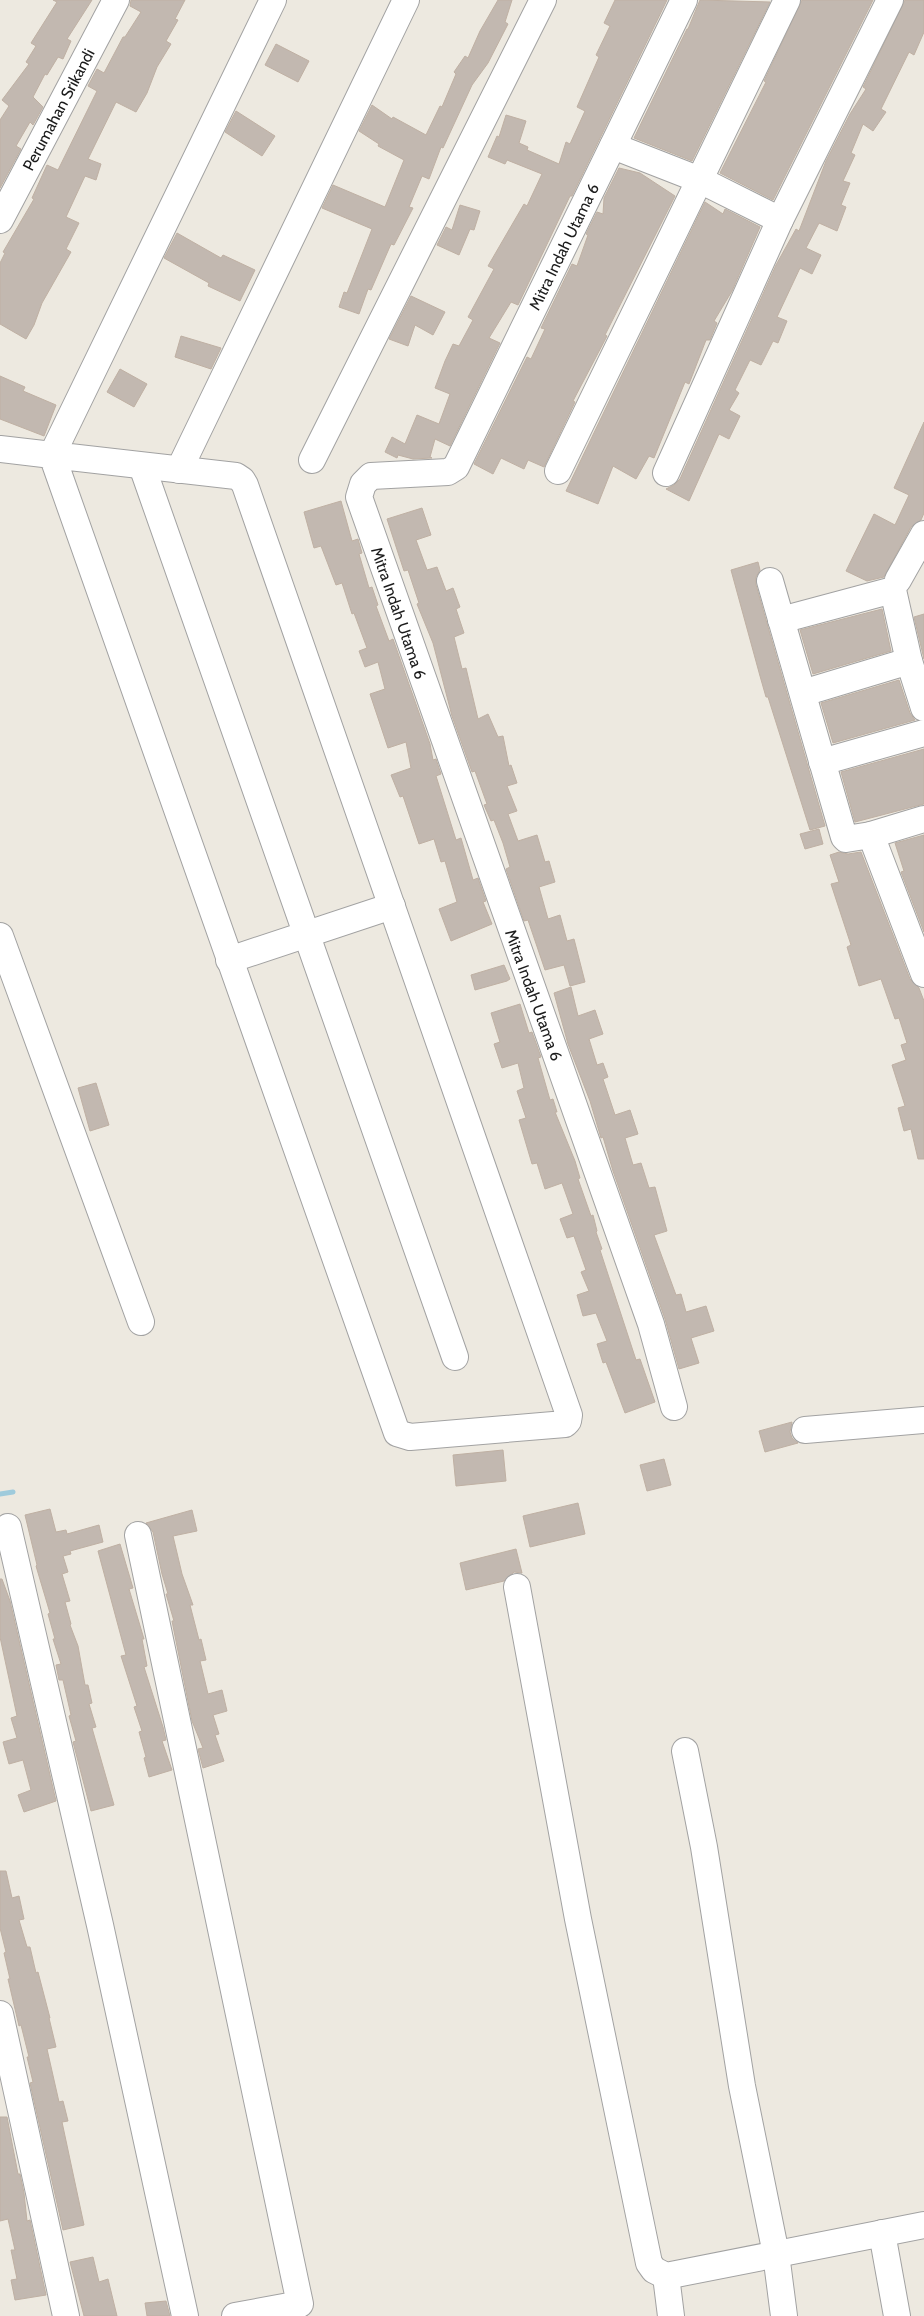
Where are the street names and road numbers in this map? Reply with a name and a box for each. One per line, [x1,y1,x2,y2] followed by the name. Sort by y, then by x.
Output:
[19,46,99,174] street label: Perumahan Srikandi
[525,180,603,313] street label: Mitra Indah Utama 6
[367,545,430,682] street label: Mitra Indah Utama 6
[501,927,566,1063] street label: Mitra Indah Utama 6

